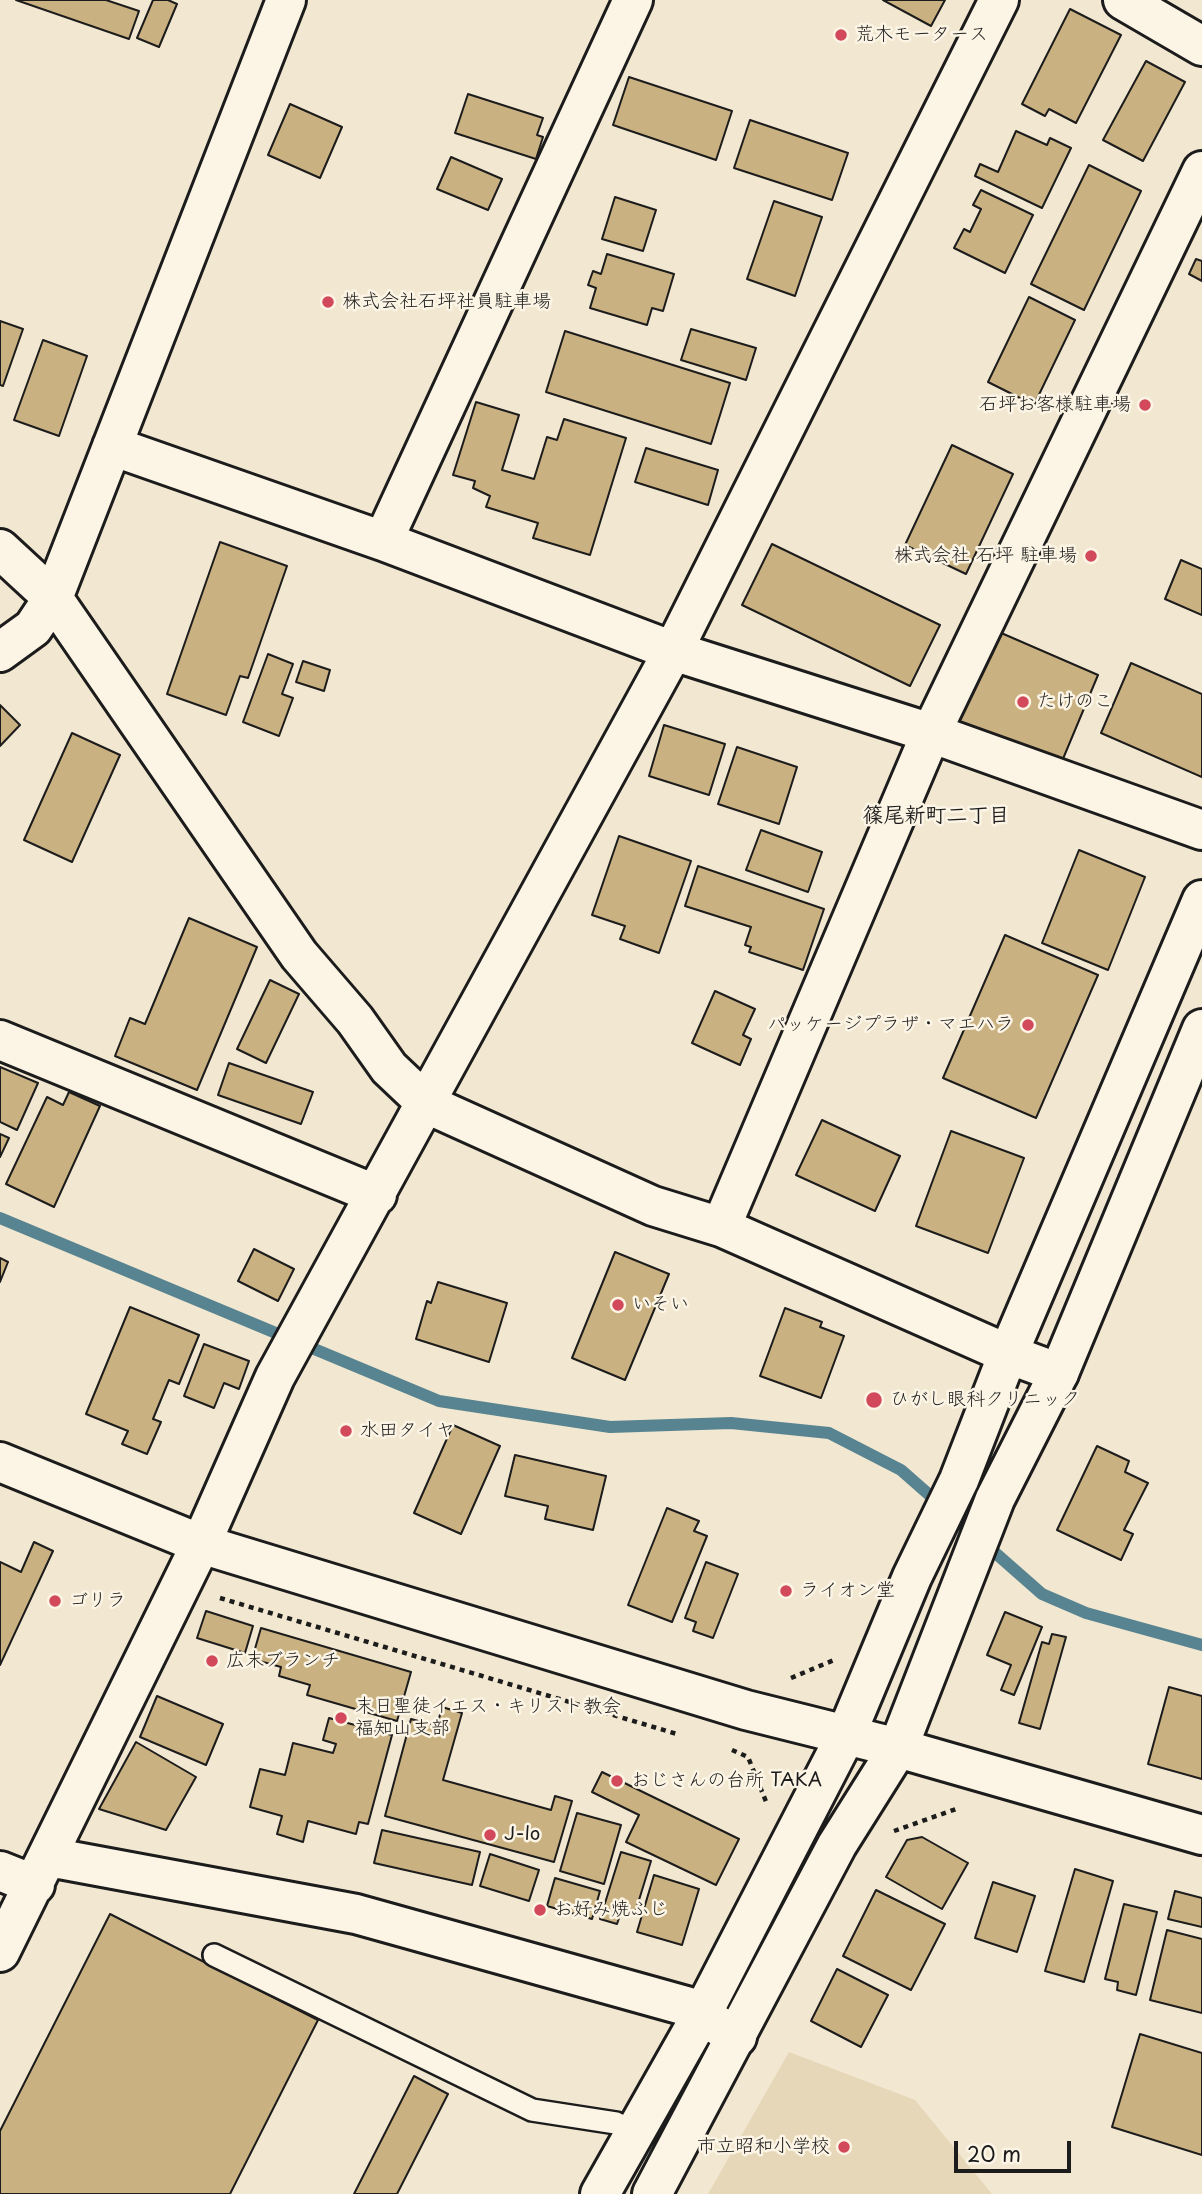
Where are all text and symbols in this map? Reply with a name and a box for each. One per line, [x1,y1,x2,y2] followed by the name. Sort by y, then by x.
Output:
[855,24,988,46] place label: 荒木モータース
[833,27,849,43] marker: 荒木モータース
[342,291,551,313] place label: 株式会社石坪社員駐車場
[320,294,336,310] marker: 株式会社石坪社員駐車場
[979,394,1131,416] place label: 石坪お客様駐車場
[1137,397,1153,413] marker: 石坪お客様駐車場
[894,545,1077,567] place label: 株式会社 石坪 駐車場
[1083,548,1099,564] marker: 株式会社 石坪 駐車場
[1037,691,1113,713] place label: たけのこ
[1015,694,1031,710] marker: たけのこ
[863,803,1009,829] district label: 篠尾新町二丁目
[767,1014,1014,1036] place label: パッケージプラザ・マエハラ
[1020,1017,1036,1033] marker: パッケージプラザ・マエハラ
[632,1294,689,1316] place label: いそい
[610,1297,626,1313] marker: いそい
[890,1389,1080,1411] place label: ひがし眼科クリニック
[864,1390,884,1410] marker: ひがし眼科クリニック
[360,1420,455,1442] place label: 水田タイヤ
[338,1423,354,1439] marker: 水田タイヤ
[800,1580,895,1602] place label: ライオン堂
[778,1583,794,1599] marker: ライオン堂
[69,1590,126,1612] place label: ゴリラ
[47,1593,63,1609] marker: ゴリラ
[226,1650,340,1672] place label: 広末ブランチ
[204,1653,220,1669] marker: 広末ブランチ
[355,1696,621,1740] place label: 末日聖徒イエス・キリスト教会 福知山支部
[333,1710,349,1726] marker: 末日聖徒イエス・キリスト教会 福知山支部
[631,1770,822,1792] place label: おじさんの台所 TAKA
[609,1773,625,1789] marker: おじさんの台所 TAKA
[504,1824,540,1846] place label: J-lo
[482,1827,498,1843] marker: J-lo
[554,1899,668,1921] place label: お好み焼ふじ
[532,1902,548,1918] marker: お好み焼ふじ
[957,2128,1074,2172] scale bar
[697,2136,830,2158] place label: 市立昭和小学校
[967,2137,1021,2169] text: 20 m
[836,2139,852,2155] marker: 市立昭和小学校

